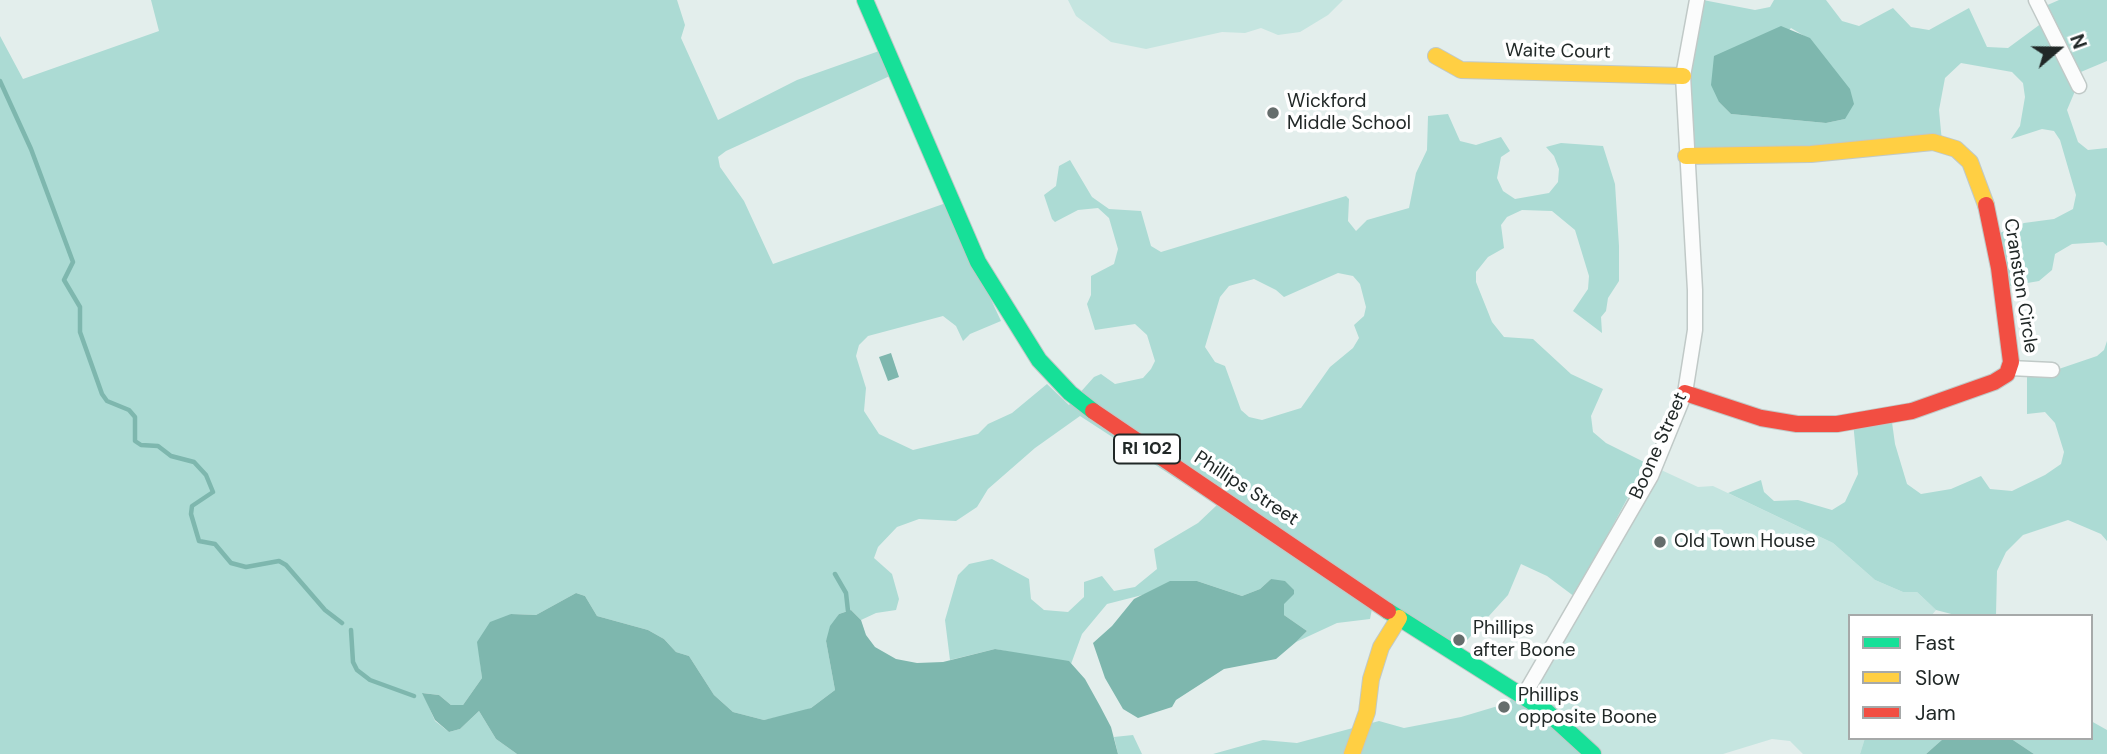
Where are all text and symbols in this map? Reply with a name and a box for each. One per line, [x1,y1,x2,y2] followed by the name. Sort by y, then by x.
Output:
[2023,14,2093,84] north arrow
[2064,31,2092,52] text: N
[1505,40,1611,64] street label: Waite Court
[1287,91,1411,135] place label: Wickford Middle School
[1265,105,1281,121] marker: Wickford Middle School
[1998,217,2042,355] street label: Cranston Circle
[1625,389,1693,503] street label: Boone Street
[1114,434,1180,463] road number: RI 102
[1190,447,1302,531] street label: Phillips Street
[1674,531,1816,553] place label: Old Town House
[1652,534,1668,550] marker: Old Town House
[1848,614,2093,740] legend
[1473,618,1576,662] place label: Phillips after Boone
[1915,629,1955,657] text: Fast
[1451,632,1467,648] marker: Phillips after Boone
[1915,664,1960,692] text: Slow
[1518,685,1657,729] place label: Phillips opposite Boone
[1496,699,1512,715] marker: Phillips opposite Boone
[1915,699,1956,727] text: Jam

